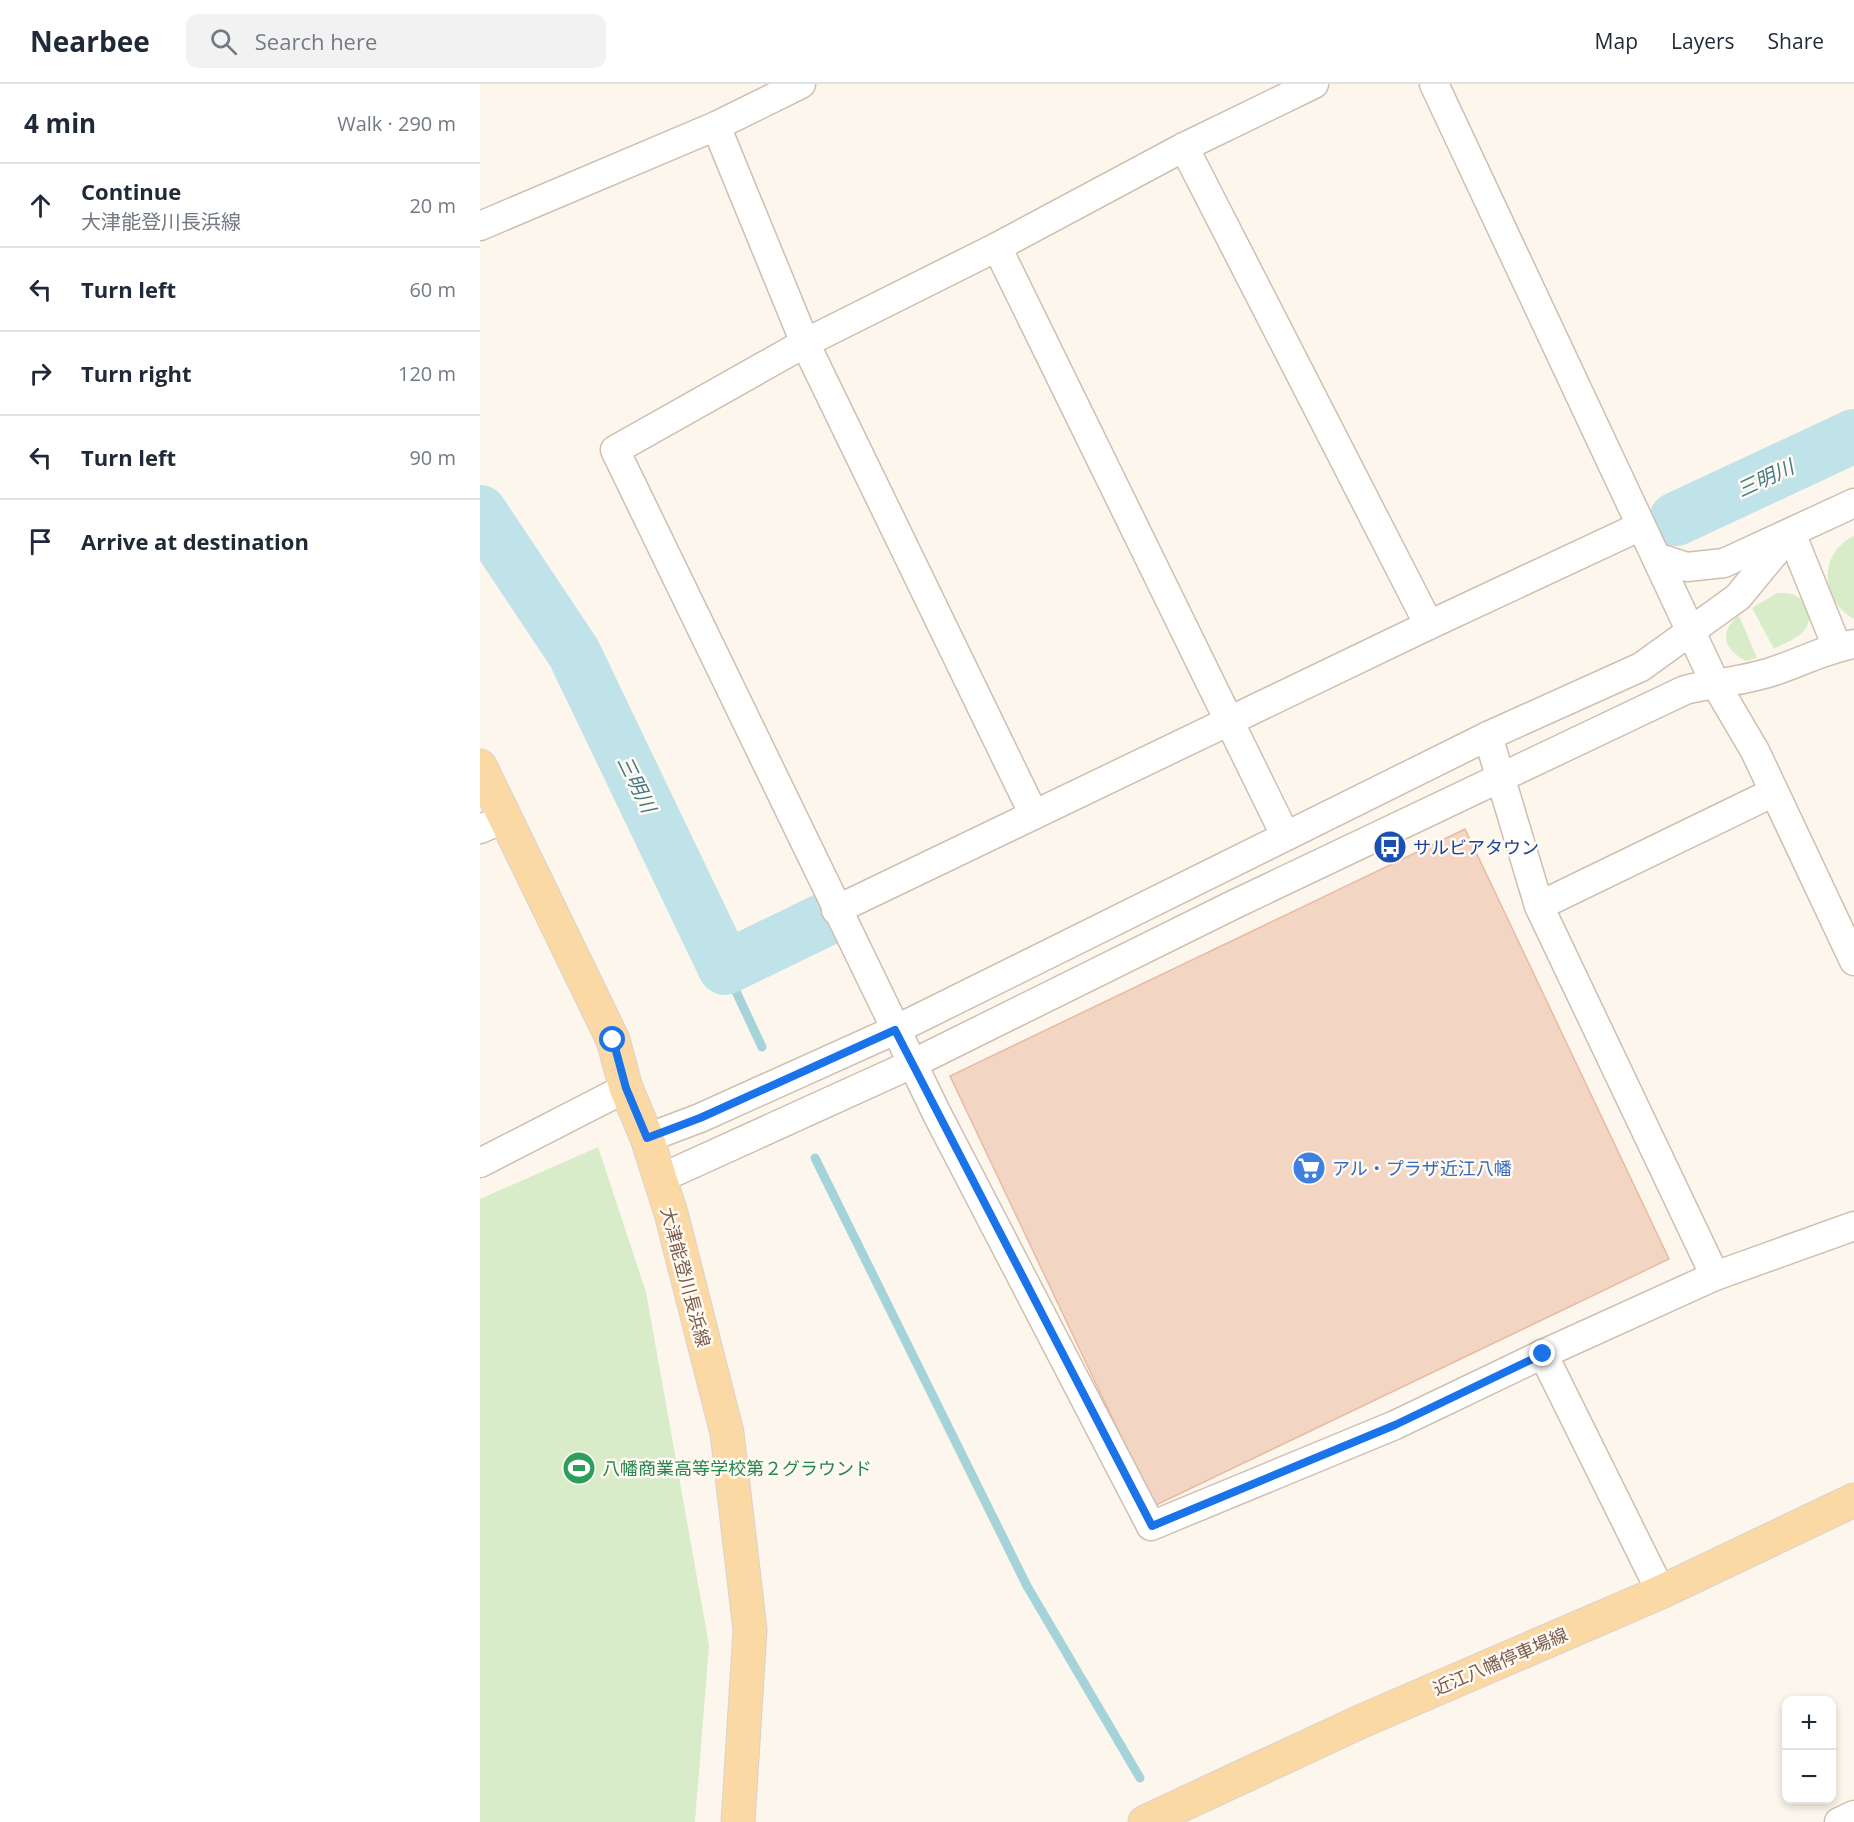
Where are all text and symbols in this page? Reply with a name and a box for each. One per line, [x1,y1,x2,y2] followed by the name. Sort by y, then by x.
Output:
[186,14,606,68] search box
[30,22,150,60] text: Nearbee
[207,25,240,58] icon: search
[255,26,377,56] text: Search here
[1595,27,1638,55] text: Map
[1671,27,1735,55] text: Layers
[1768,27,1824,55] text: Share
[24,105,96,141] text: 4 min
[337,110,456,137] text: Walk · 290 m
[81,176,181,206] text: Continue
[24,189,57,222] icon: ahead
[409,192,456,219] text: 20 m
[81,208,241,235] text: 大津能登川長浜線
[24,273,57,306] icon: left
[81,274,176,304] text: Turn left
[409,276,456,303] text: 60 m
[24,357,57,390] icon: right
[81,358,192,388] text: Turn right
[398,360,456,387] text: 120 m
[24,441,57,474] icon: left
[81,442,176,472] text: Turn left
[409,444,456,471] text: 90 m
[1732,452,1800,503] water label: 三明川
[24,525,57,558] icon: arrive
[81,526,309,556] text: Arrive at destination
[612,751,663,819] water label: 三明川
[1372,829,1408,865] bus stop icon: サルビアタウン
[1413,835,1539,859] place label: サルビアタウン
[599,1026,625,1052] route start
[1291,1150,1327,1186] supermarket icon: アル・プラザ近江八幡
[1332,1156,1512,1180] place label: アル・プラザ近江八幡
[656,1204,716,1350] street label: 大津能登川長浜線
[1529,1340,1555,1366] route end
[561,1450,597,1486] sports icon: 八幡商業高等学校第２グラウンド
[602,1456,872,1480] place label: 八幡商業高等学校第２グラウンド
[1429,1622,1571,1700] street label: 近江八幡停車場線
[1782,1696,1836,1804] map controls
[1782,1696,1836,1750] button: +
[1782,1750,1836,1804] button: −

